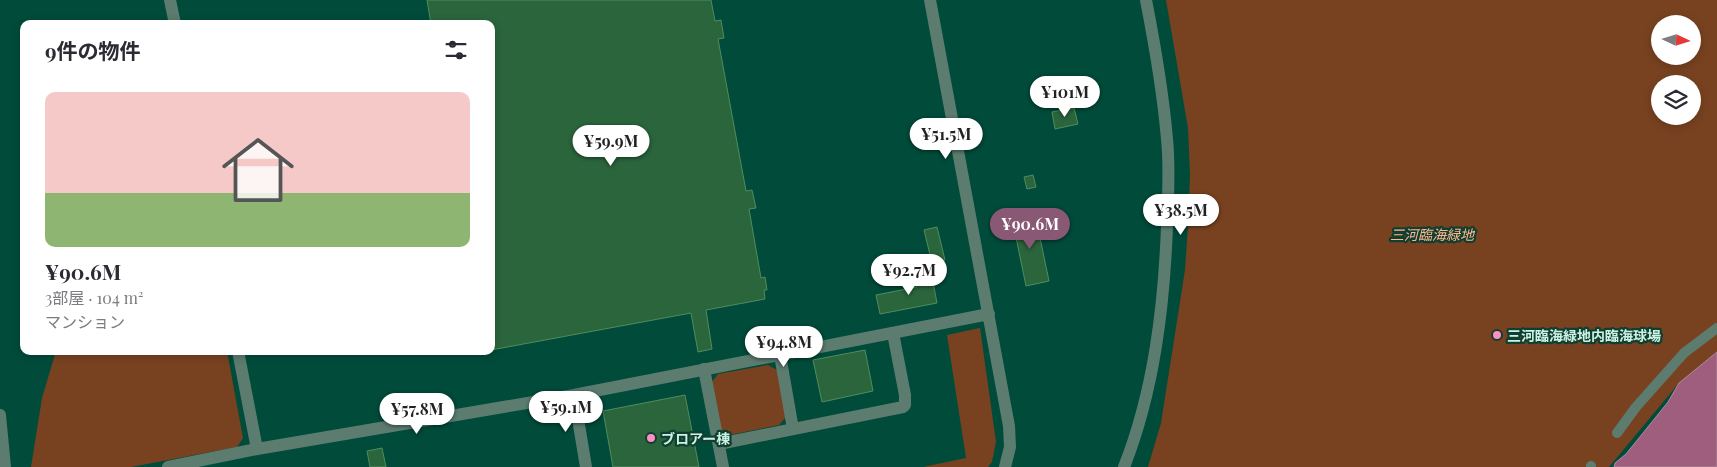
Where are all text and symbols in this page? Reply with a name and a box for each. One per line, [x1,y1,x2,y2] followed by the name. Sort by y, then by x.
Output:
[1651,15,1701,65] north arrow
[1651,15,1701,125] map controls
[45,36,141,64] text: 9件の物件
[442,36,470,64] icon: filters
[1651,75,1701,125] button: layers
[1030,76,1100,118] pin: ¥101M
[1041,81,1089,102] text: ¥101M
[905,118,987,160] pin: ¥51.5M
[921,123,971,144] text: ¥51.5M
[570,124,652,167] pin: ¥59.9M
[213,125,303,215] icon: home
[584,130,638,151] text: ¥59.9M
[1140,194,1222,236] pin: ¥38.5M
[1154,199,1208,220] text: ¥38.5M
[989,208,1071,250] pin: ¥90.6M
[1001,213,1059,234] text: ¥90.6M
[1390,225,1476,244] park label: 三河臨海緑地
[868,254,950,296] pin: ¥92.7M
[45,257,121,285] text: ¥90.6M
[882,259,936,280] text: ¥92.7M
[45,287,143,308] text: 3部屋 · 104 m²
[45,311,125,332] text: マンション
[743,326,825,368] pin: ¥94.8M
[1507,326,1661,345] place label: 三河臨海緑地内臨海球場
[1491,329,1503,341] marker: 三河臨海緑地内臨海球場
[756,331,812,352] text: ¥94.8M
[525,390,607,433] pin: ¥59.1M
[376,392,458,435] pin: ¥57.8M
[540,396,592,417] text: ¥59.1M
[390,398,444,419] text: ¥57.8M
[661,429,730,448] place label: ブロアー棟
[645,432,657,444] marker: ブロアー棟

